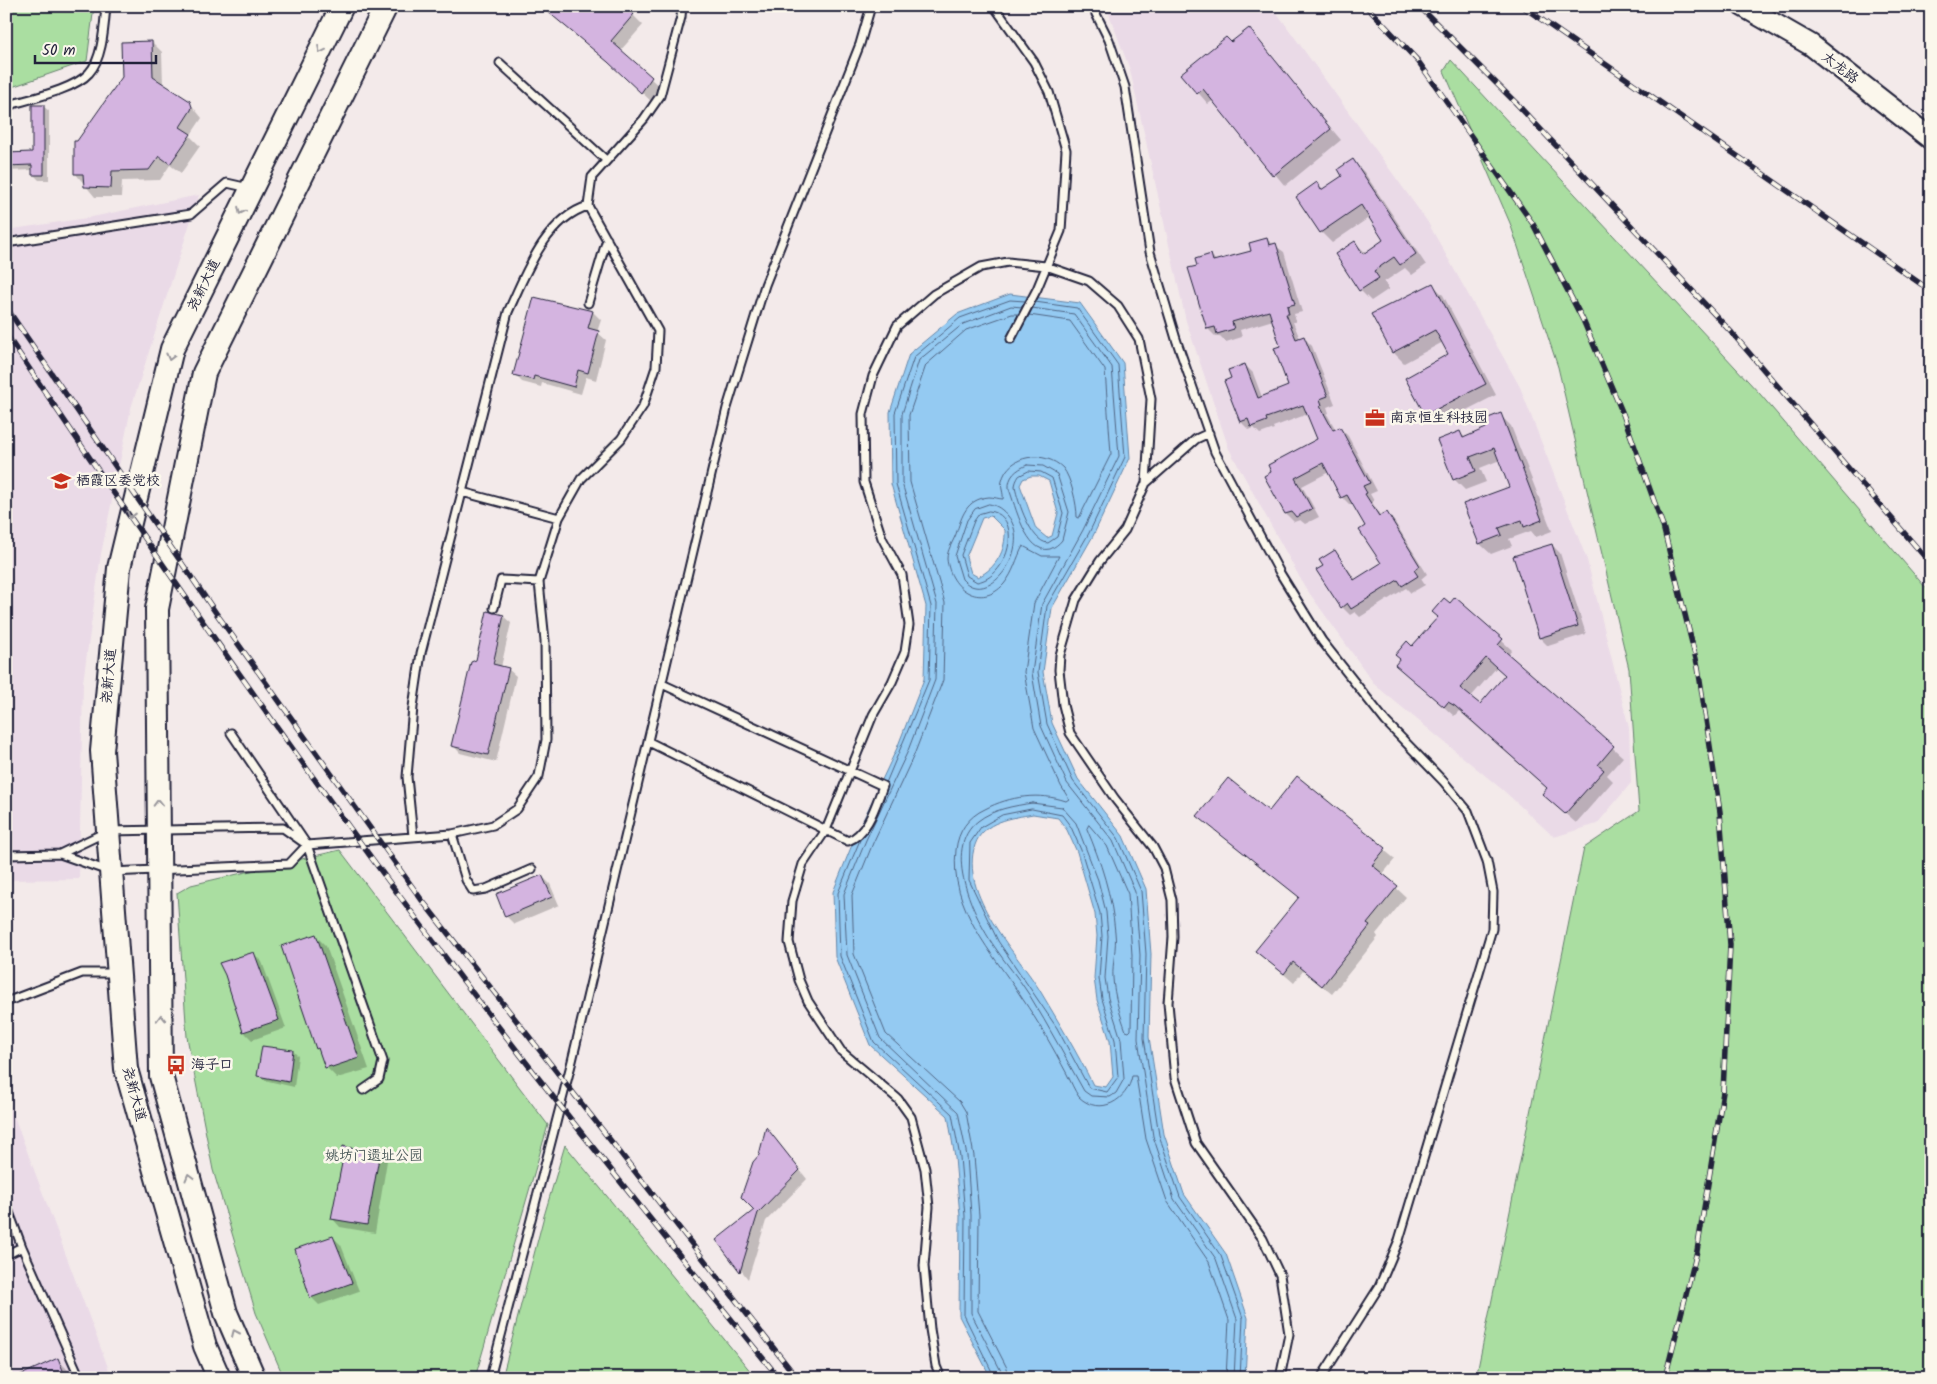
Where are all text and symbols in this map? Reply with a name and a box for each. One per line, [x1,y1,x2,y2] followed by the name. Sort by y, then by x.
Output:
[35,32,156,64] scale bar
[42,39,76,63] text: 50 m
[317,45,327,54] one-way arrow
[1817,46,1863,90] street label: 太龙路
[236,206,247,215] one-way arrow
[182,255,226,315] street label: 尧新大道
[165,353,176,362] one-way arrow
[1364,407,1386,429] office icon: 南京恒生科技园
[1390,407,1488,429] place label: 南京恒生科技园
[50,470,72,492] school or university icon: 栖霞区委党校
[76,470,160,492] place label: 栖霞区委党校
[127,511,137,519] one-way arrow
[96,647,122,705] street label: 尧新大道
[153,799,163,807] one-way arrow
[155,1014,166,1022] one-way arrow
[165,1054,187,1076] bus stop icon: 海子口
[191,1054,233,1076] place label: 海子口
[116,1064,152,1124] street label: 尧新大道
[325,1145,423,1167] park label: 姚坊门遗址公园
[184,1173,195,1182] one-way arrow
[230,1329,241,1338] one-way arrow

